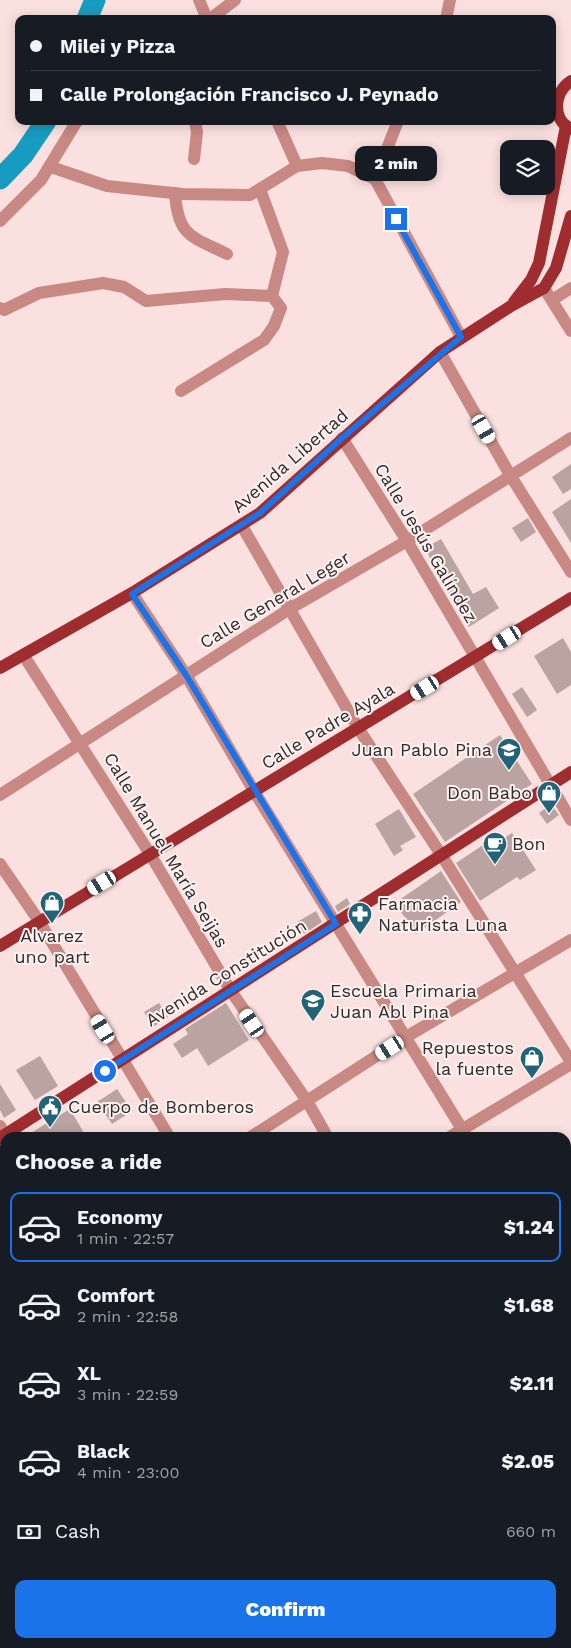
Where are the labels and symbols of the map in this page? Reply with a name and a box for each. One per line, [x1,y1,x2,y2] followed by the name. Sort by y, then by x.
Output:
[355,146,437,182] callout: 2 min
[385,208,407,230] route end
[227,404,352,517] street label: Avenida Libertad
[470,412,497,446] car
[370,459,482,626] street label: Calle Jesús Galíndez
[196,546,354,653] street label: Calle General Leger
[490,624,523,652] car
[408,674,441,702] car
[257,678,398,774] street label: Calle Padre Ayala
[496,737,522,771] school or university icon: Juan Pablo Pina
[351,739,492,760] place label: Juan Pablo Pina
[100,748,233,951] street label: Calle Manuel María Seijas
[536,780,562,814] shop icon: Don Babo
[447,782,532,803] place label: Don Babo
[482,831,508,865] cafe icon: Bon
[512,833,546,854] place label: Bon
[85,869,118,897] car
[39,890,65,924] shop icon: Alvarez uno part
[378,893,508,935] place label: Farmacia Naturista Luna
[347,901,373,935] pharmacy icon: Farmacia Naturista Luna
[141,914,310,1031] street label: Avenida Constitución
[14,925,90,967] place label: Alvarez uno part
[330,980,477,1022] place label: Escuela Primaria Juan Abl Pina
[300,988,326,1022] school or university icon: Escuela Primaria Juan Abl Pina
[237,1006,266,1040] car
[88,1012,117,1046] car
[373,1034,406,1062] car
[422,1037,514,1079] place label: Repuestos la fuente
[519,1045,545,1079] shop icon: Repuestos la fuente
[94,1060,116,1082] route start
[37,1094,63,1128] public building icon: Cuerpo de Bomberos
[68,1096,254,1117] place label: Cuerpo de Bomberos

